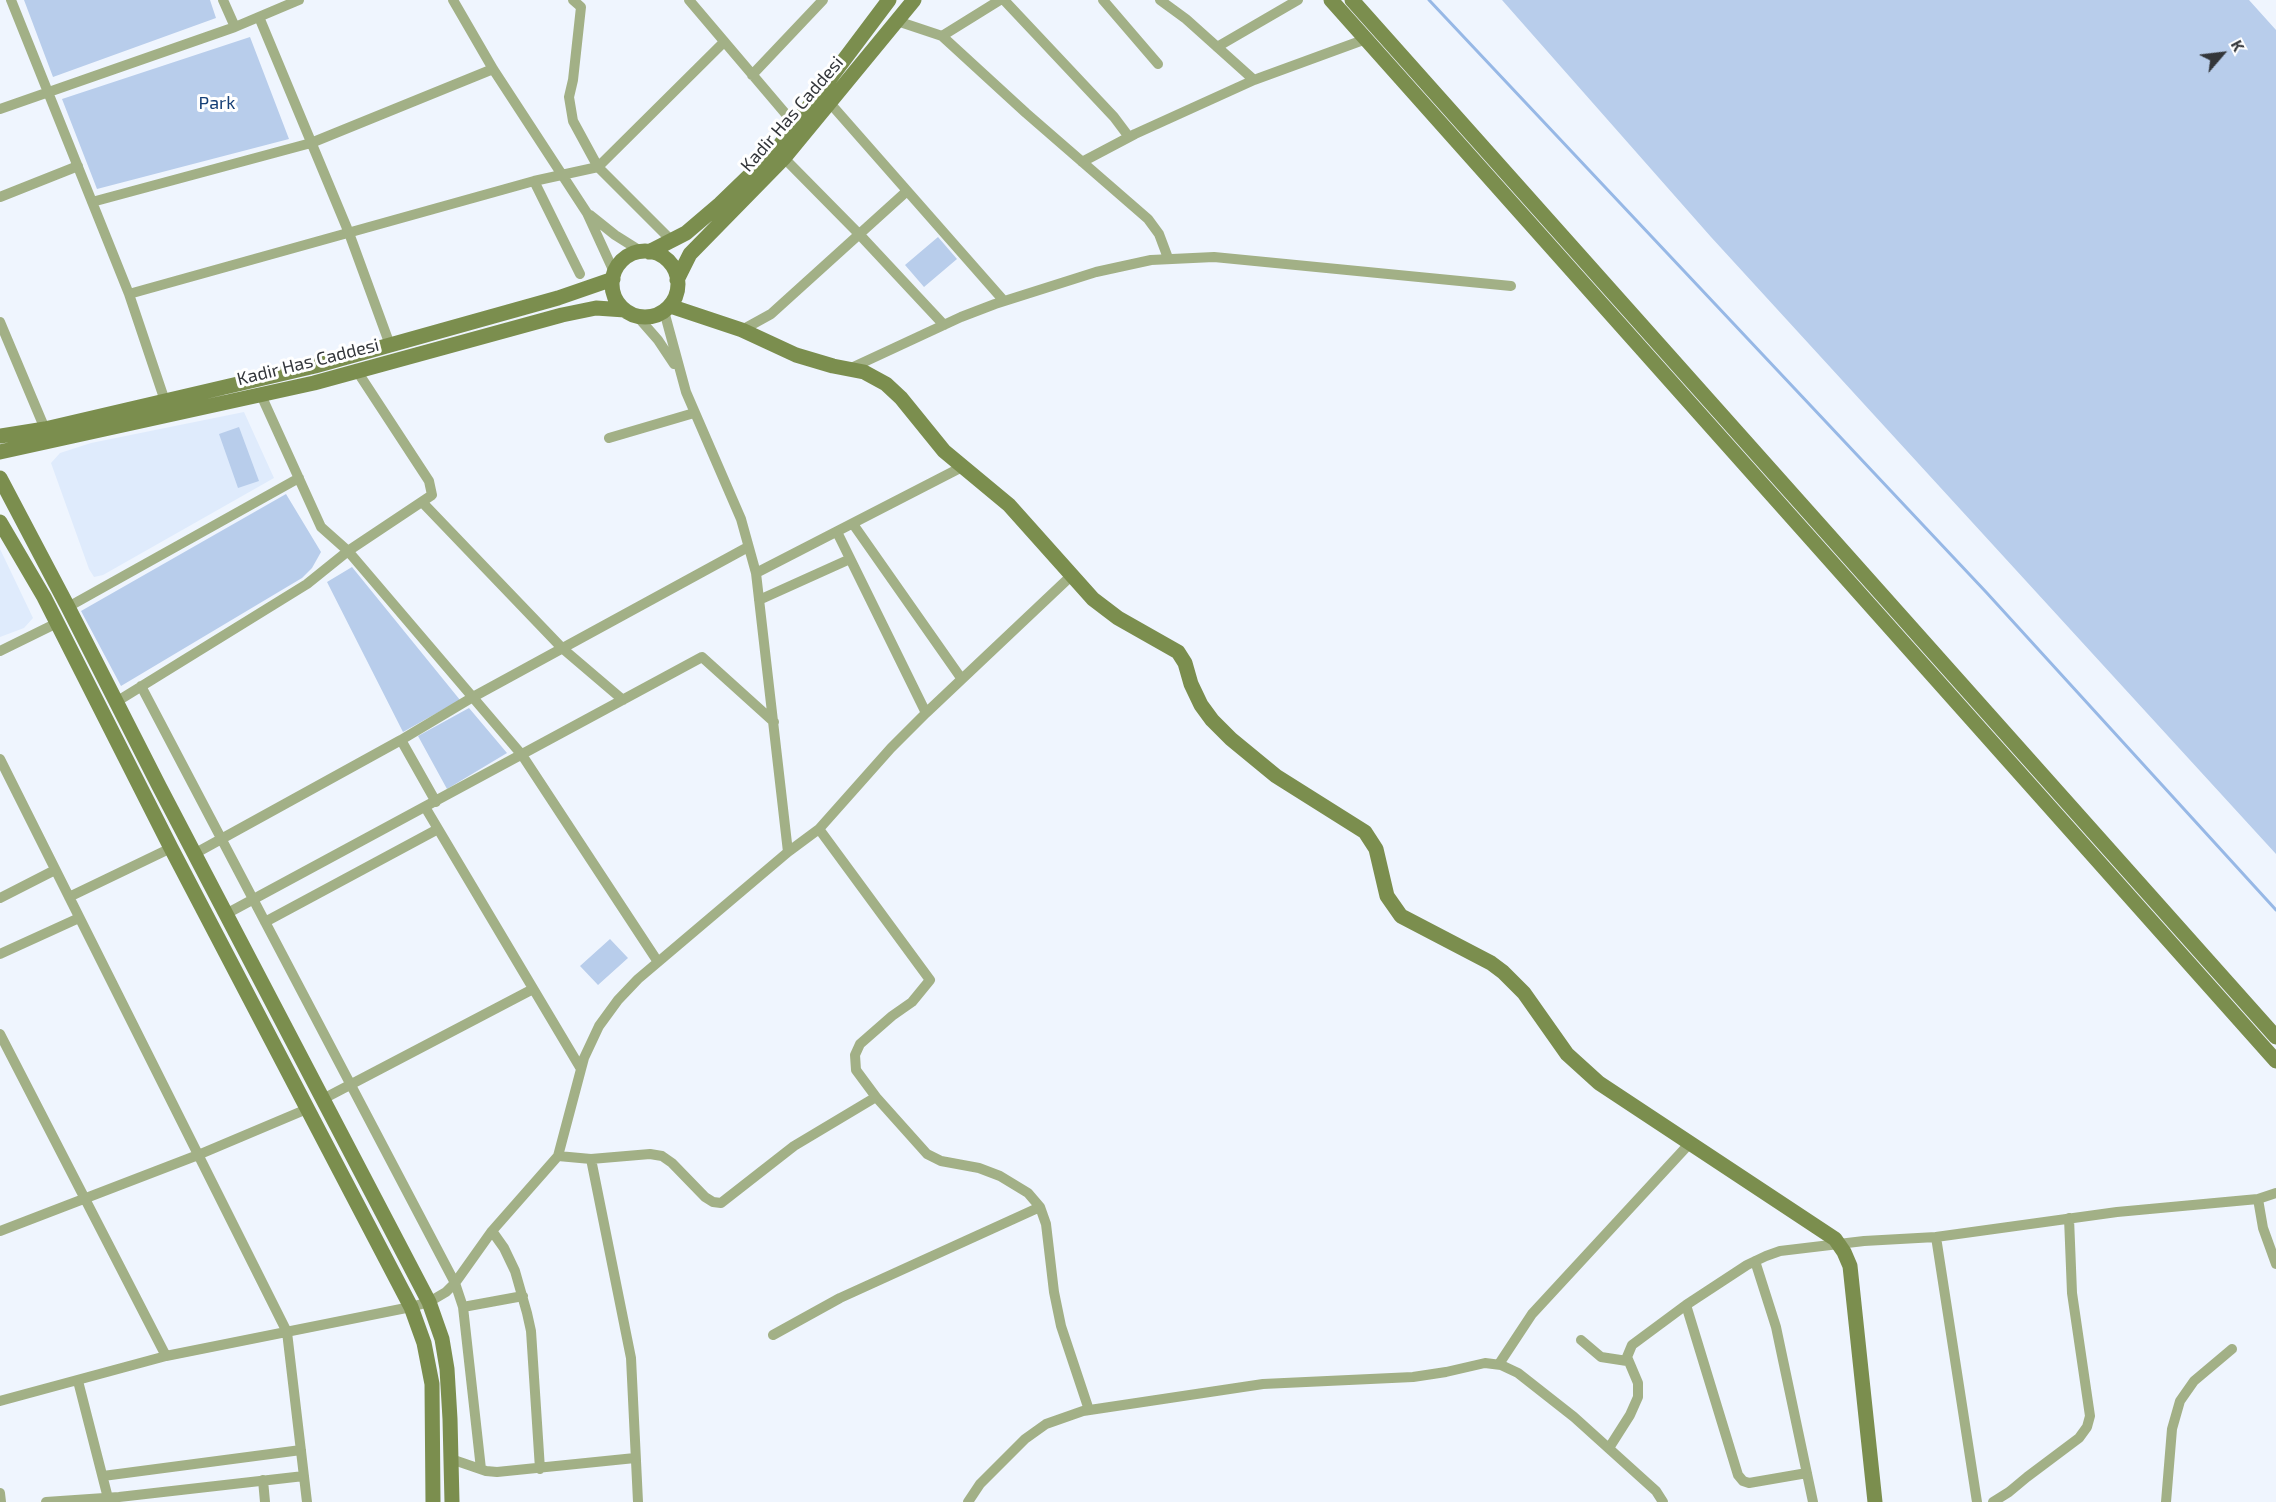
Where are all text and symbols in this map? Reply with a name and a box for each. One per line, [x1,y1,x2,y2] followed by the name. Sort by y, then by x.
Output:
[2192,24,2252,84] north arrow
[2228,36,2249,54] text: K
[736,52,848,176] street label: Kadir Has Caddesi
[199,92,235,114] park label: Park
[235,334,381,390] street label: Kadir Has Caddesi

